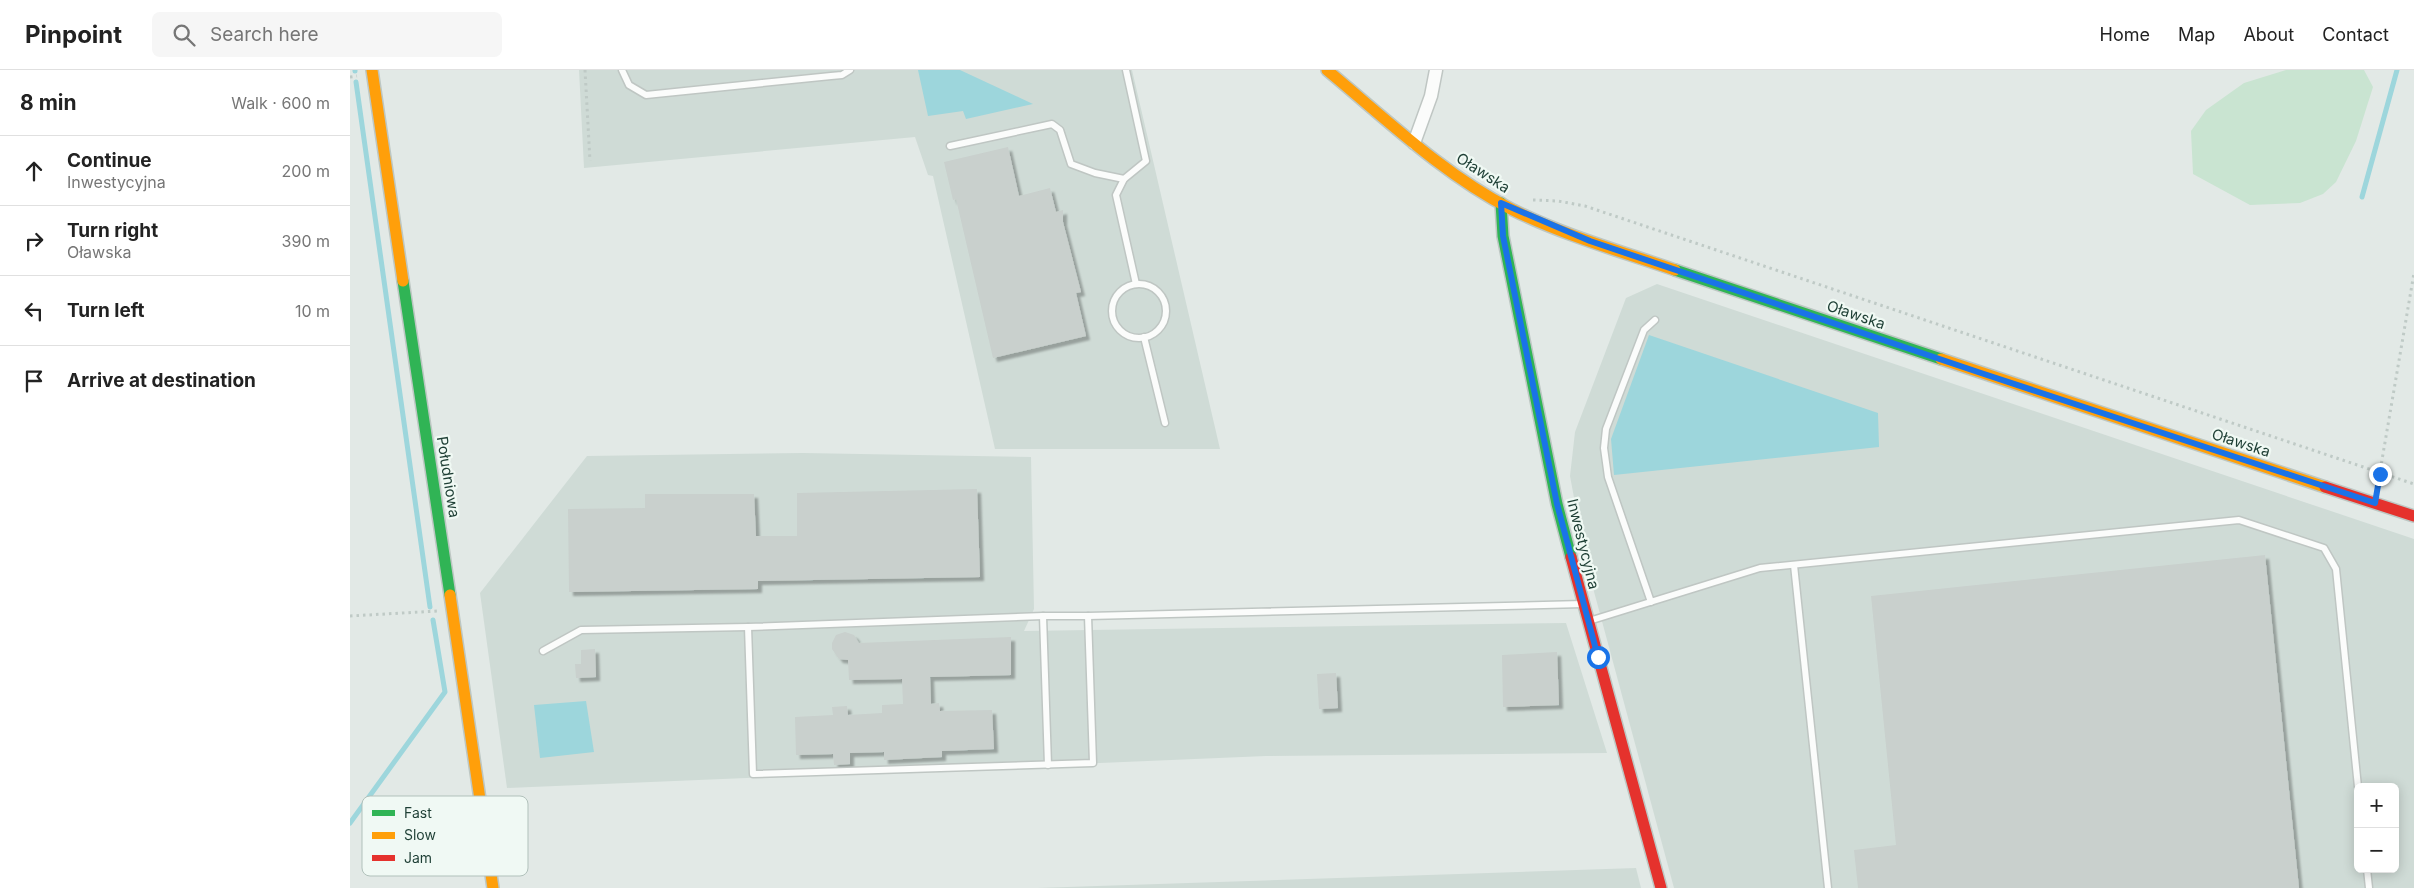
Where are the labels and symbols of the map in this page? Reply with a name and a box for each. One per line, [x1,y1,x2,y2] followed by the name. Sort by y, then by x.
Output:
[1453,148,1514,197] street label: Oławska
[1825,296,1888,333] street label: Oławska
[2210,424,2273,461] street label: Oławska
[433,435,464,519] street label: Południowa
[2369,463,2392,486] route end
[1563,497,1604,591] street label: Inwestycyjna
[1587,646,1610,669] route start
[362,796,528,876] legend
[404,804,432,821] text: Fast
[404,826,436,843] text: Slow
[404,849,432,866] text: Jam

